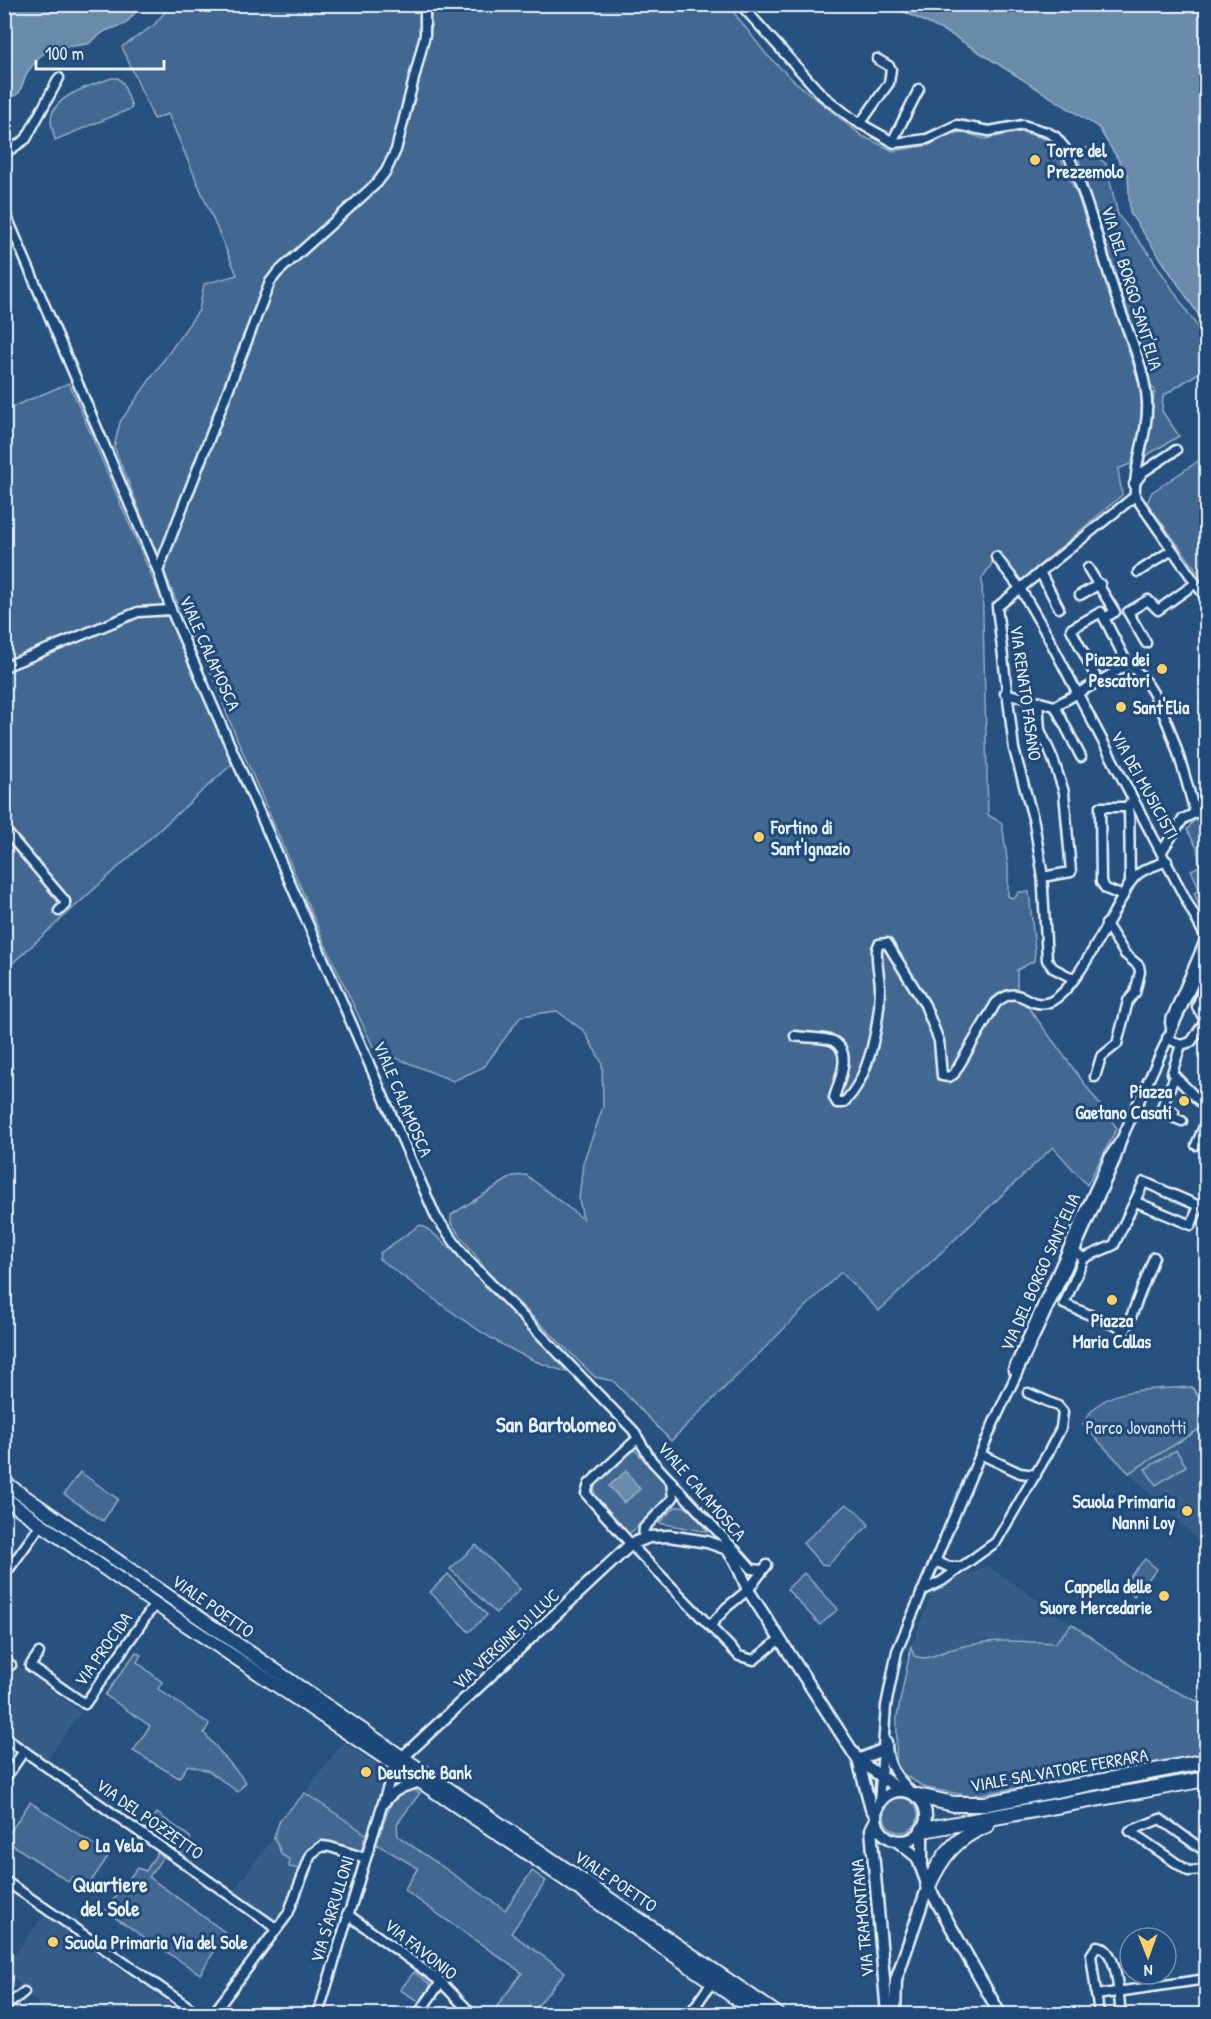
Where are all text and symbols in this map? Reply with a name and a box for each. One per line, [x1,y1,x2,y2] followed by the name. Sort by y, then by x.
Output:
[36,33,164,71] scale bar
[45,41,84,66] text: 100 m
[1046,138,1125,184] place label: Torre del Prezzemolo
[1028,153,1042,167] marker: Torre del Prezzemolo
[1095,203,1169,373] street label: VIA DEL BORGO SANT'ELIA
[173,591,247,715] street label: VIALE CALAMOSCA
[1004,624,1048,762] street label: VIA RENATO FASANO
[1085,647,1150,693] place label: Piazza dei Pescatori
[1155,662,1169,676] marker: Piazza dei Pescatori
[1133,695,1190,720] place label: Sant'Elia
[1114,700,1128,714] marker: Sant'Elia
[1105,726,1185,844] street label: VIA DEI MUSICISTI
[770,815,851,862] place label: Fortino di Sant'Ignazio
[752,830,766,844] marker: Fortino di Sant'Ignazio
[367,1037,439,1161] street label: VIALE CALAMOSCA
[1075,1079,1173,1125] place label: Piazza Gaetano Casati
[1177,1094,1191,1108] marker: Piazza Gaetano Casati
[994,1189,1086,1355] street label: VIA DEL BORGO SANT'ELIA
[1105,1293,1119,1307] marker: Piazza Maria Callas
[1073,1308,1151,1354] place label: Piazza Maria Callas
[496,1410,617,1439] district label: San Bartolomeo
[1086,1415,1187,1440] park label: Parco Jovanotti
[652,1436,752,1546] street label: VIALE CALAMOSCA
[1072,1489,1176,1536] place label: Scuola Primaria Nanni Loy
[1180,1504,1194,1518] marker: Scuola Primaria Nanni Loy
[167,1568,259,1644] street label: VIALE POETTO
[1040,1574,1153,1620] place label: Cappella delle Suore Mercedarie
[447,1583,565,1695] street label: VIA VERGINE DI LLUC
[1157,1589,1171,1603] marker: Cappella delle Suore Mercedarie
[68,1607,138,1691] street label: VIA PROCIDA
[968,1742,1150,1798] street label: VIALE SALVATORE FERRARA
[378,1760,472,1785] place label: Deutsche Bank
[359,1765,373,1779] marker: Deutsche Bank
[91,1773,209,1865] street label: VIA DEL POZZETTO
[96,1833,144,1858] place label: La Vela
[77,1838,91,1852] marker: La Vela
[569,1844,663,1918] street label: VIALE POETTO
[304,1852,360,1966] street label: VIA S'ARRULLONI
[844,1858,880,1978] street label: VIA TRAMONTANA
[72,1870,148,1923] district label: Quartiere del Sole
[379,1912,463,1986] street label: VIA FAVONIO
[1118,1926,1178,1986] north arrow
[65,1930,249,1955] place label: Scuola Primaria Via del Sole
[46,1935,60,1949] marker: Scuola Primaria Via del Sole
[1143,1960,1153,1982] text: N

